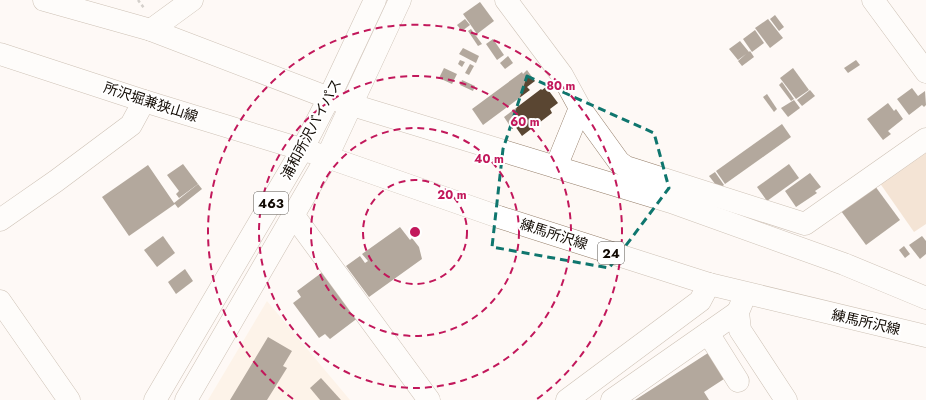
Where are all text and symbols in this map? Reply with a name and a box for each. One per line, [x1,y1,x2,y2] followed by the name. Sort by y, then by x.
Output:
[276,75,346,183] street label: 浦和所沢バイパス
[101,77,201,127] street label: 所沢堀兼狭山線
[547,77,576,95] text: 80 m
[510,113,540,131] text: 60 m
[474,150,504,168] text: 40 m
[437,186,467,204] text: 20 m
[254,192,288,214] road number: 463
[518,214,590,254] street label: 練馬所沢線
[408,225,422,239] centre of rings
[598,242,624,264] road number: 24
[830,304,902,340] street label: 練馬所沢線

